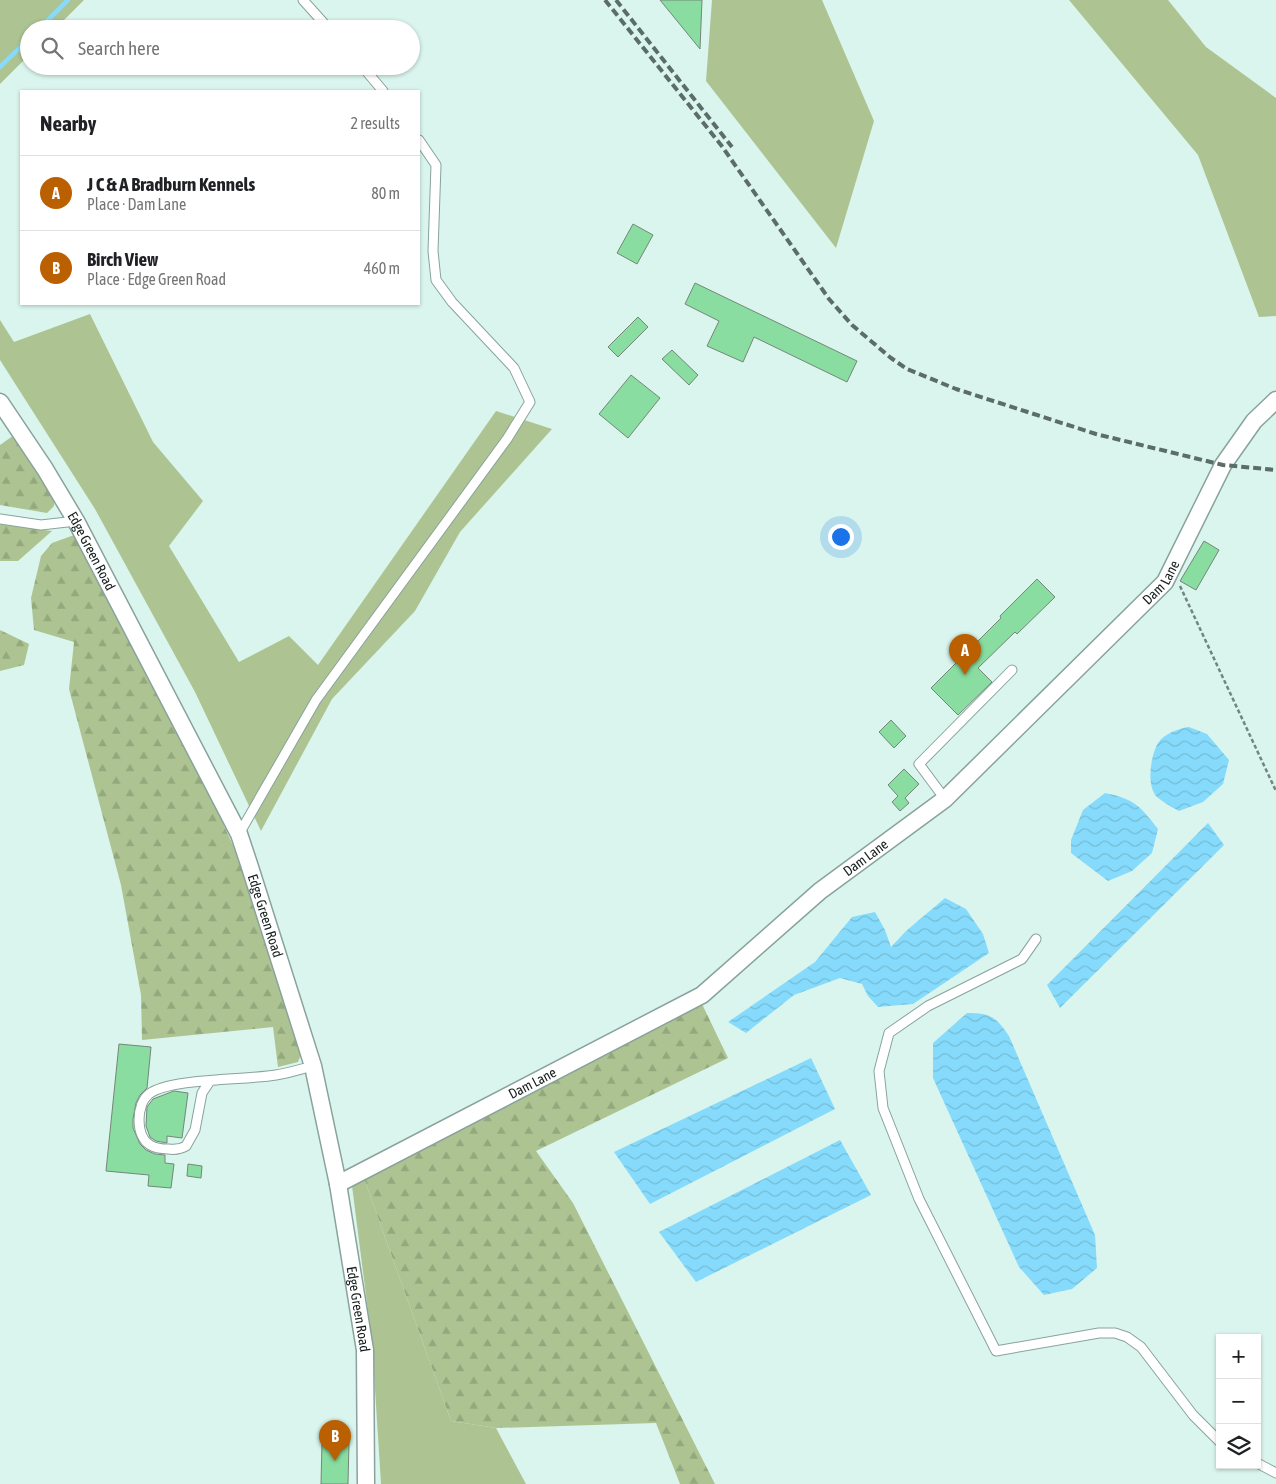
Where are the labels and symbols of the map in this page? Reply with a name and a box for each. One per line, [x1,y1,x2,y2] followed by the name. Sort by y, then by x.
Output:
[64,509,119,593] street label: Edge Green Road
[828,524,854,550] your location
[1139,558,1182,608] street label: Dam Lane
[949,634,981,675] pin: A
[840,836,891,879] street label: Dam Lane
[245,872,286,959] street label: Edge Green Road
[506,1064,559,1102] street label: Dam Lane
[344,1265,373,1353] street label: Edge Green Road
[319,1420,351,1461] pin: B

